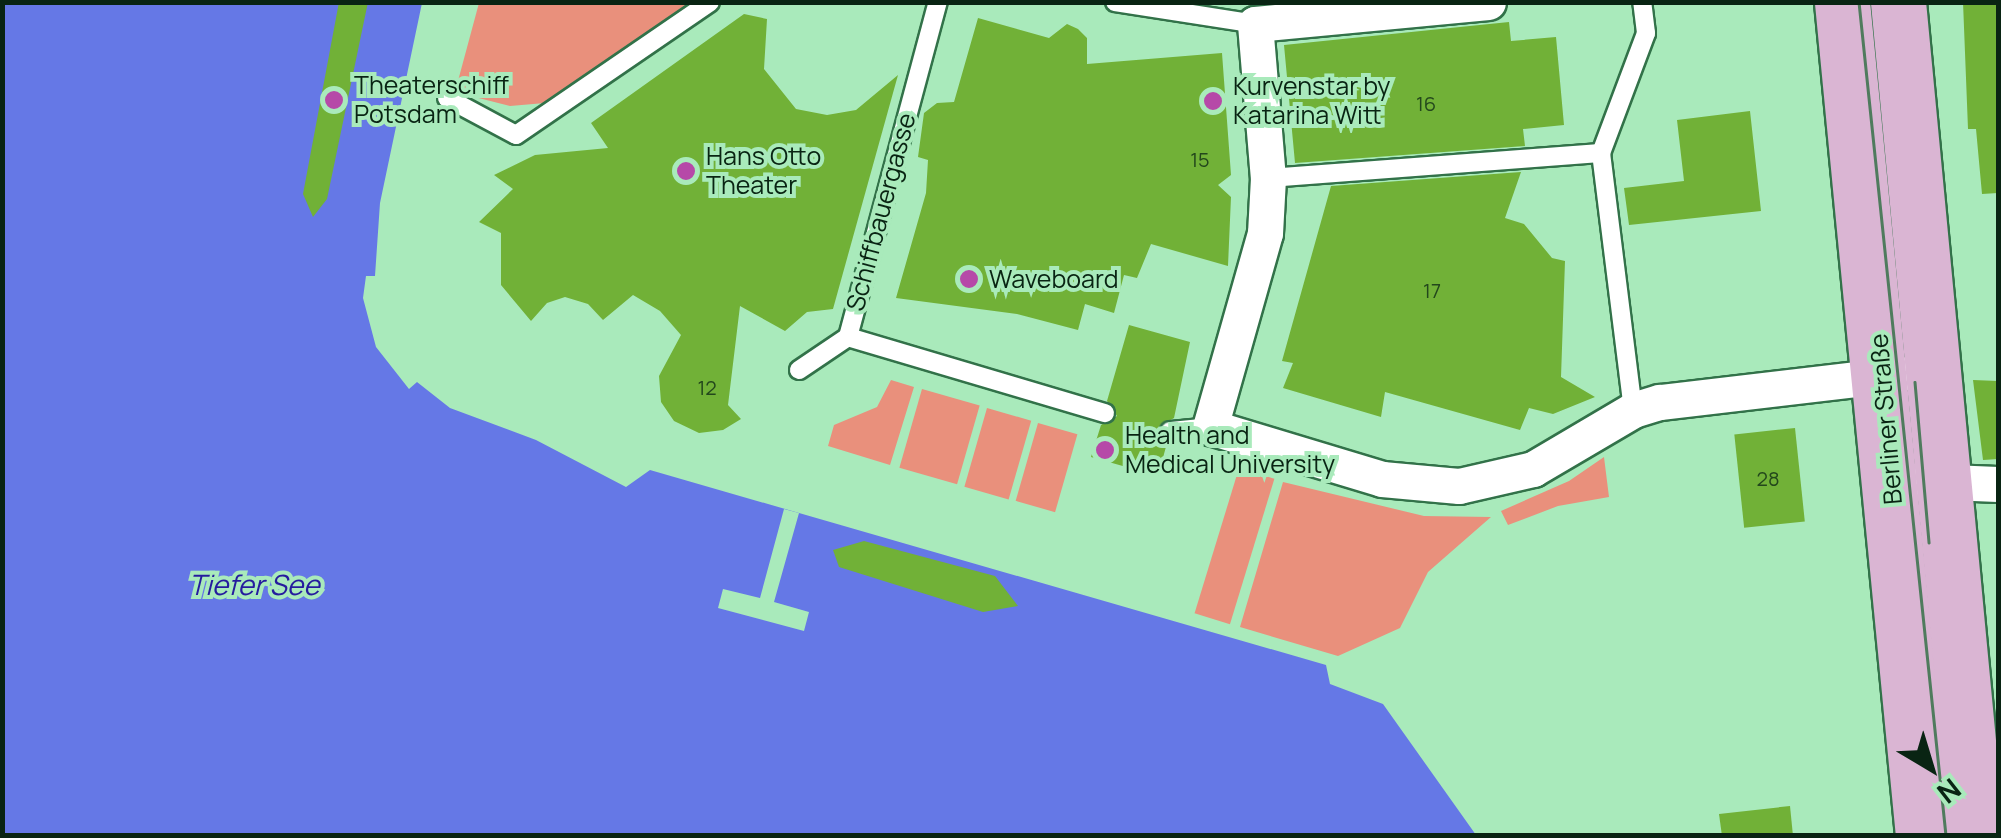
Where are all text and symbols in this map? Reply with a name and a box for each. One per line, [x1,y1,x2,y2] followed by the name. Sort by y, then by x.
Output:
[354,71,509,130] place label: Theaterschiff Potsdam
[1233,72,1390,131] place label: Kurvenstar by Katarina Witt
[323,89,345,111] marker: Theaterschiff Potsdam
[1202,90,1224,112] marker: Kurvenstar by Katarina Witt
[1416,91,1436,115] house number: 16
[840,110,922,314] street label: Schiffbauergasse
[706,142,821,201] place label: Hans Otto Theater
[1190,147,1210,171] house number: 15
[675,160,697,182] marker: Hans Otto Theater
[989,264,1119,294] place label: Waveboard
[958,268,980,290] marker: Waveboard
[1423,278,1441,302] house number: 17
[1864,332,1908,506] street label: Berliner Straße
[697,375,717,399] house number: 12
[1125,421,1335,480] place label: Health and Medical University
[1094,439,1116,461] marker: Health and Medical University
[1756,466,1780,490] house number: 28
[188,567,320,601] water label: Tiefer See
[1881,718,1981,818] north arrow
[1930,770,1969,813] text: N

